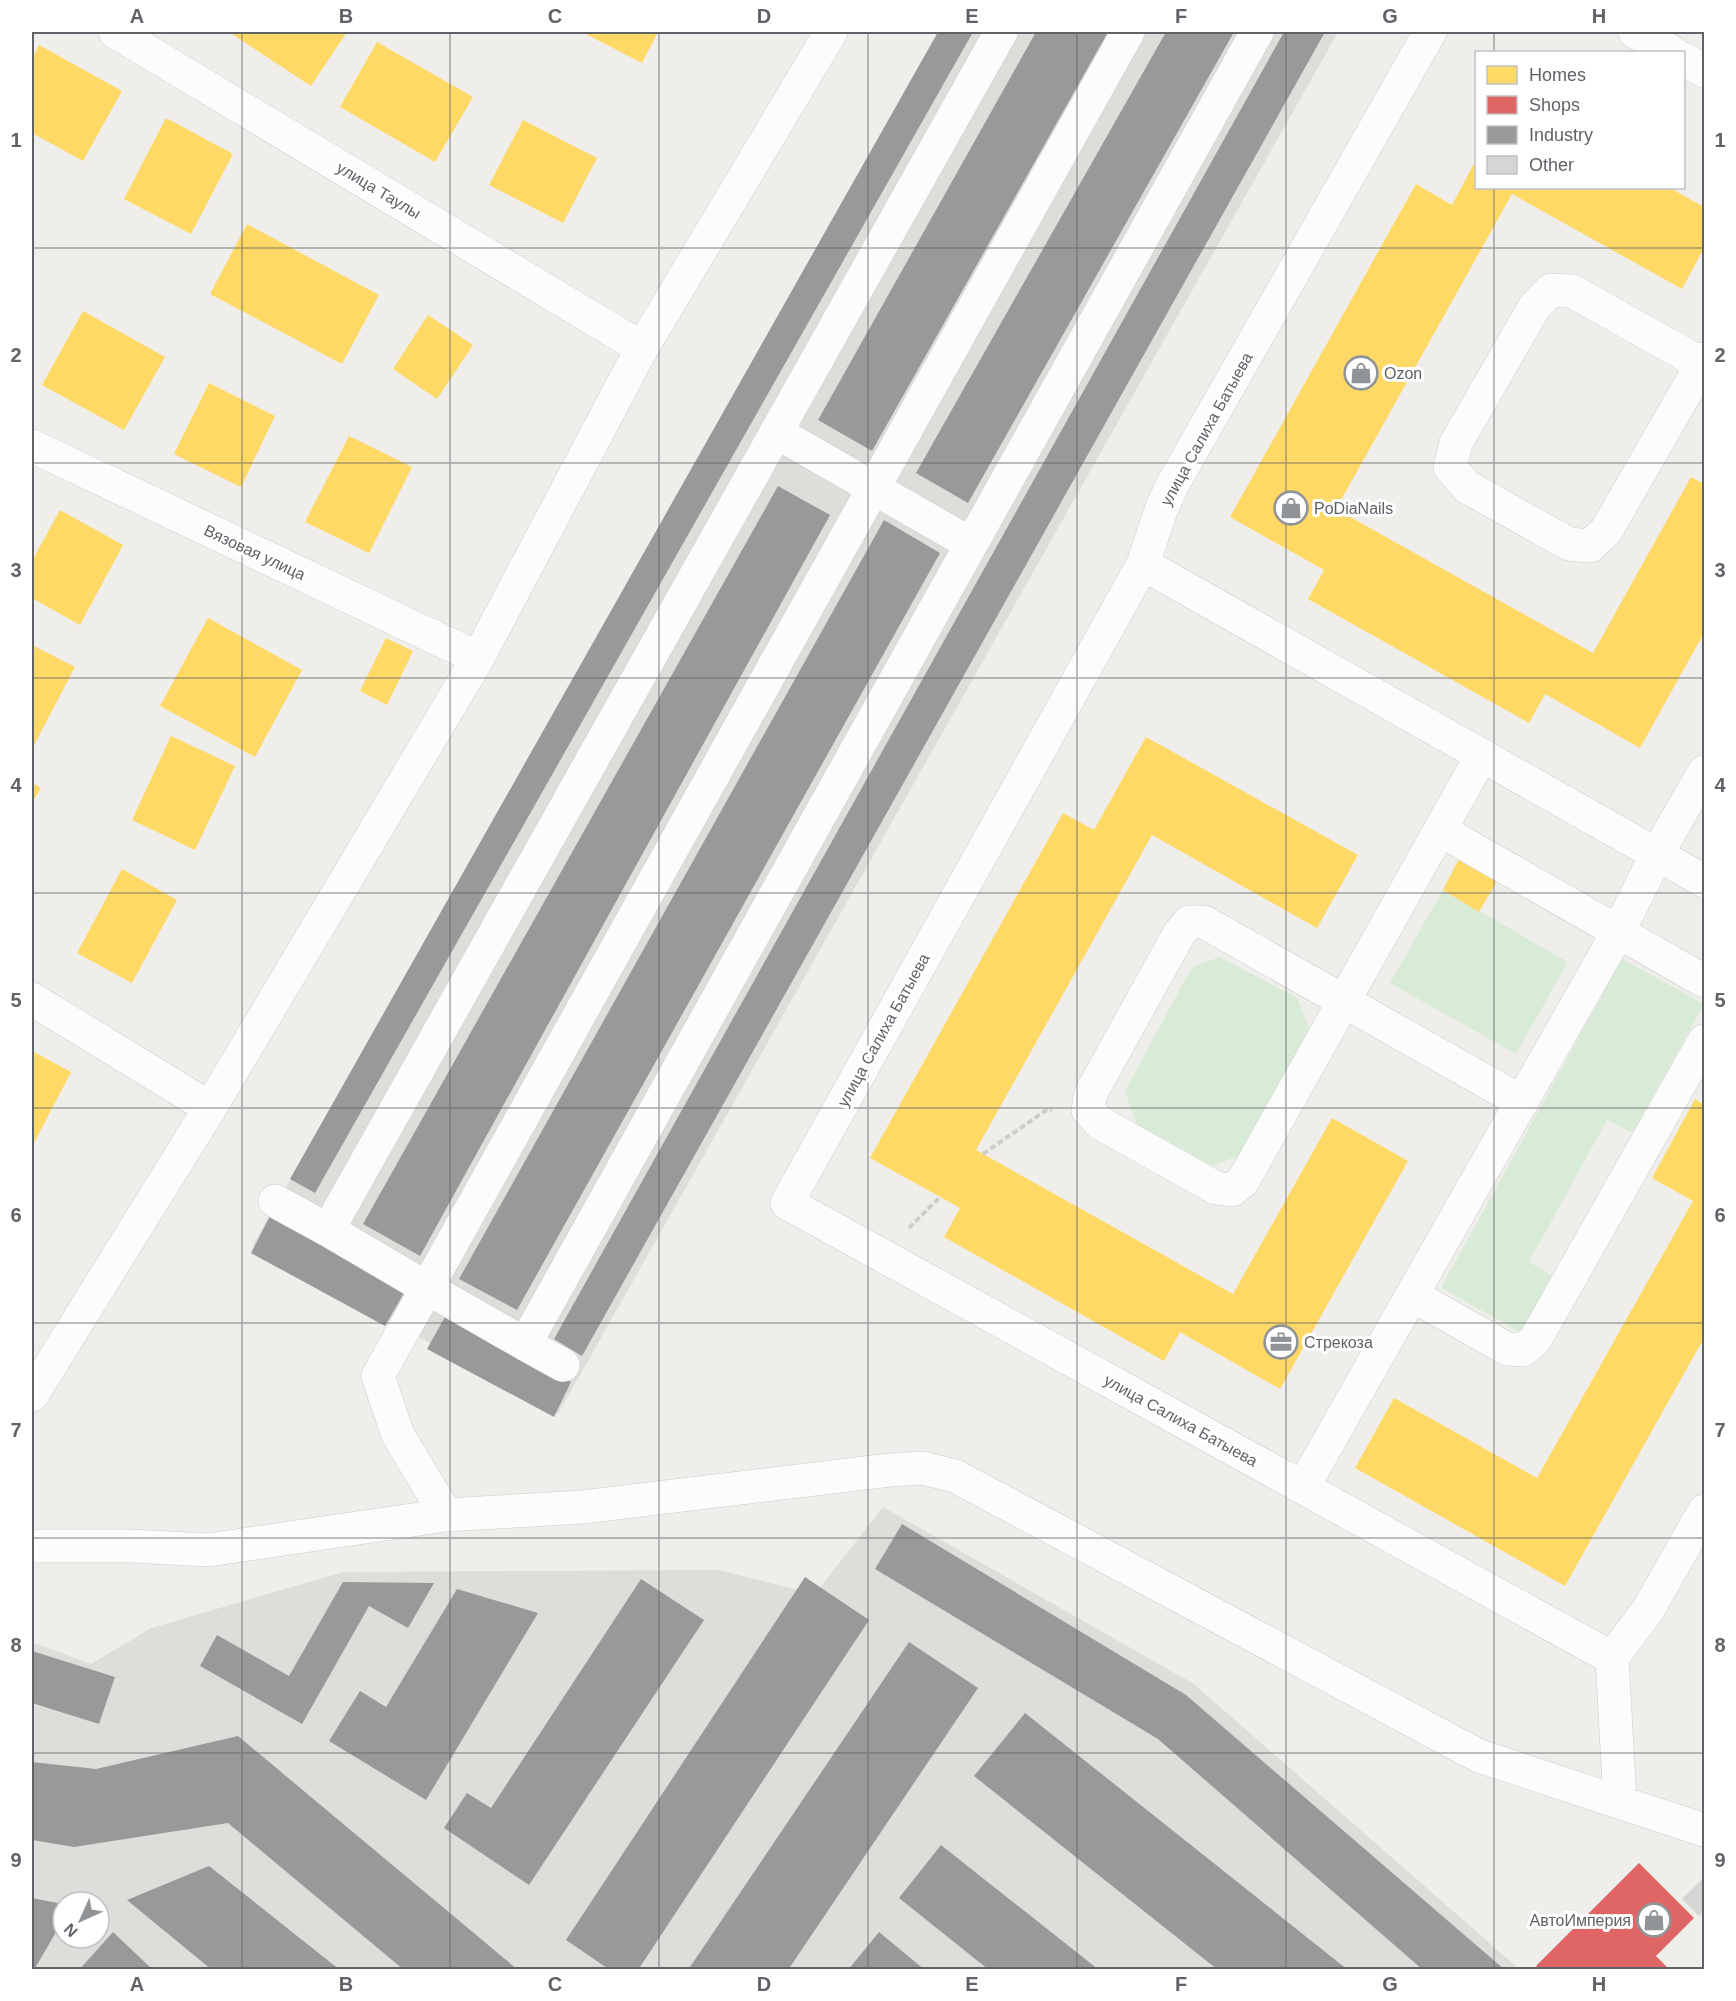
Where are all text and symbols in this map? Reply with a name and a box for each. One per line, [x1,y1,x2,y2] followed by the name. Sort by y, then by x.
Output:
[130,5,144,27] text: A
[339,5,353,27] text: B
[548,5,562,27] text: C
[757,5,771,27] text: D
[965,5,979,27] text: E
[1175,5,1187,27] text: F
[1382,5,1398,27] text: G
[1592,5,1606,27] text: H
[1475,51,1685,189] legend
[1529,65,1586,85] text: Homes
[1529,95,1580,115] text: Shops
[1529,125,1593,145] text: Industry
[10,129,22,151] text: 1
[1714,129,1726,151] text: 1
[1529,155,1574,175] text: Other
[334,159,424,222] street label: улица Таулы
[10,344,22,366] text: 2
[1714,344,1726,366] text: 2
[1157,350,1256,509] street label: улица Салиха Батыева
[1343,355,1379,391] shop icon: Ozon
[1384,365,1422,382] place label: Ozon
[1273,490,1309,526] shop icon: PoDiaNails
[1314,500,1393,517] place label: PoDiaNails
[202,522,308,583] street label: Вязовая улица
[10,559,22,581] text: 3
[1714,559,1726,581] text: 3
[10,774,22,796] text: 4
[1714,774,1726,796] text: 4
[834,951,933,1110] street label: улица Салиха Батыева
[10,989,22,1011] text: 5
[1714,989,1726,1011] text: 5
[10,1204,22,1226] text: 6
[1714,1204,1726,1226] text: 6
[1263,1324,1299,1360] office icon: Стрекоза
[1304,1334,1373,1351] place label: Стрекоза
[1101,1371,1260,1470] street label: улица Салиха Батыева
[10,1419,22,1441] text: 7
[1714,1419,1726,1441] text: 7
[10,1634,22,1656] text: 8
[1714,1634,1726,1656] text: 8
[10,1849,22,1871] text: 9
[1714,1849,1726,1871] text: 9
[51,1890,111,1950] north arrow
[1636,1902,1672,1938] shop icon: АвтоИмперия
[1530,1912,1631,1929] place label: АвтоИмперия
[61,1920,81,1940] text: N
[130,1973,144,1995] text: A
[339,1973,353,1995] text: B
[548,1973,562,1995] text: C
[757,1973,771,1995] text: D
[965,1973,979,1995] text: E
[1175,1973,1187,1995] text: F
[1382,1973,1398,1995] text: G
[1592,1973,1606,1995] text: H

